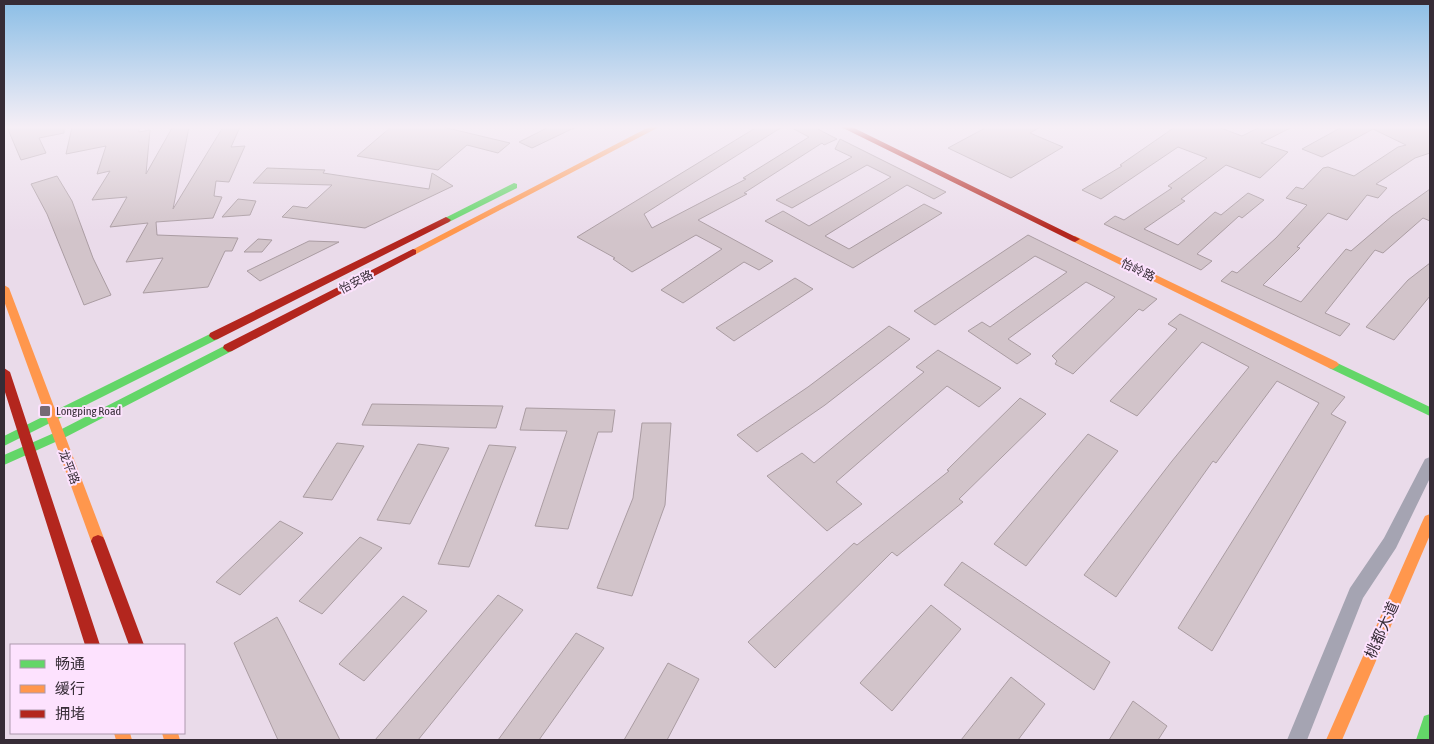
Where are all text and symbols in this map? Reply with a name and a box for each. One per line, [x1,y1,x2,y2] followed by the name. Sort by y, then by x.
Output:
[1119,256,1157,284] street label: 怡岭路
[337,268,375,296] street label: 怡安路
[38,404,52,418] marker: Longping Road
[56,404,121,418] place label: Longping Road
[56,448,82,486] street label: 龙平路
[1362,599,1402,661] street label: 桃都大道
[10,644,185,734] legend
[55,655,85,672] text: 畅通
[55,680,85,697] text: 缓行
[55,705,85,722] text: 拥堵

